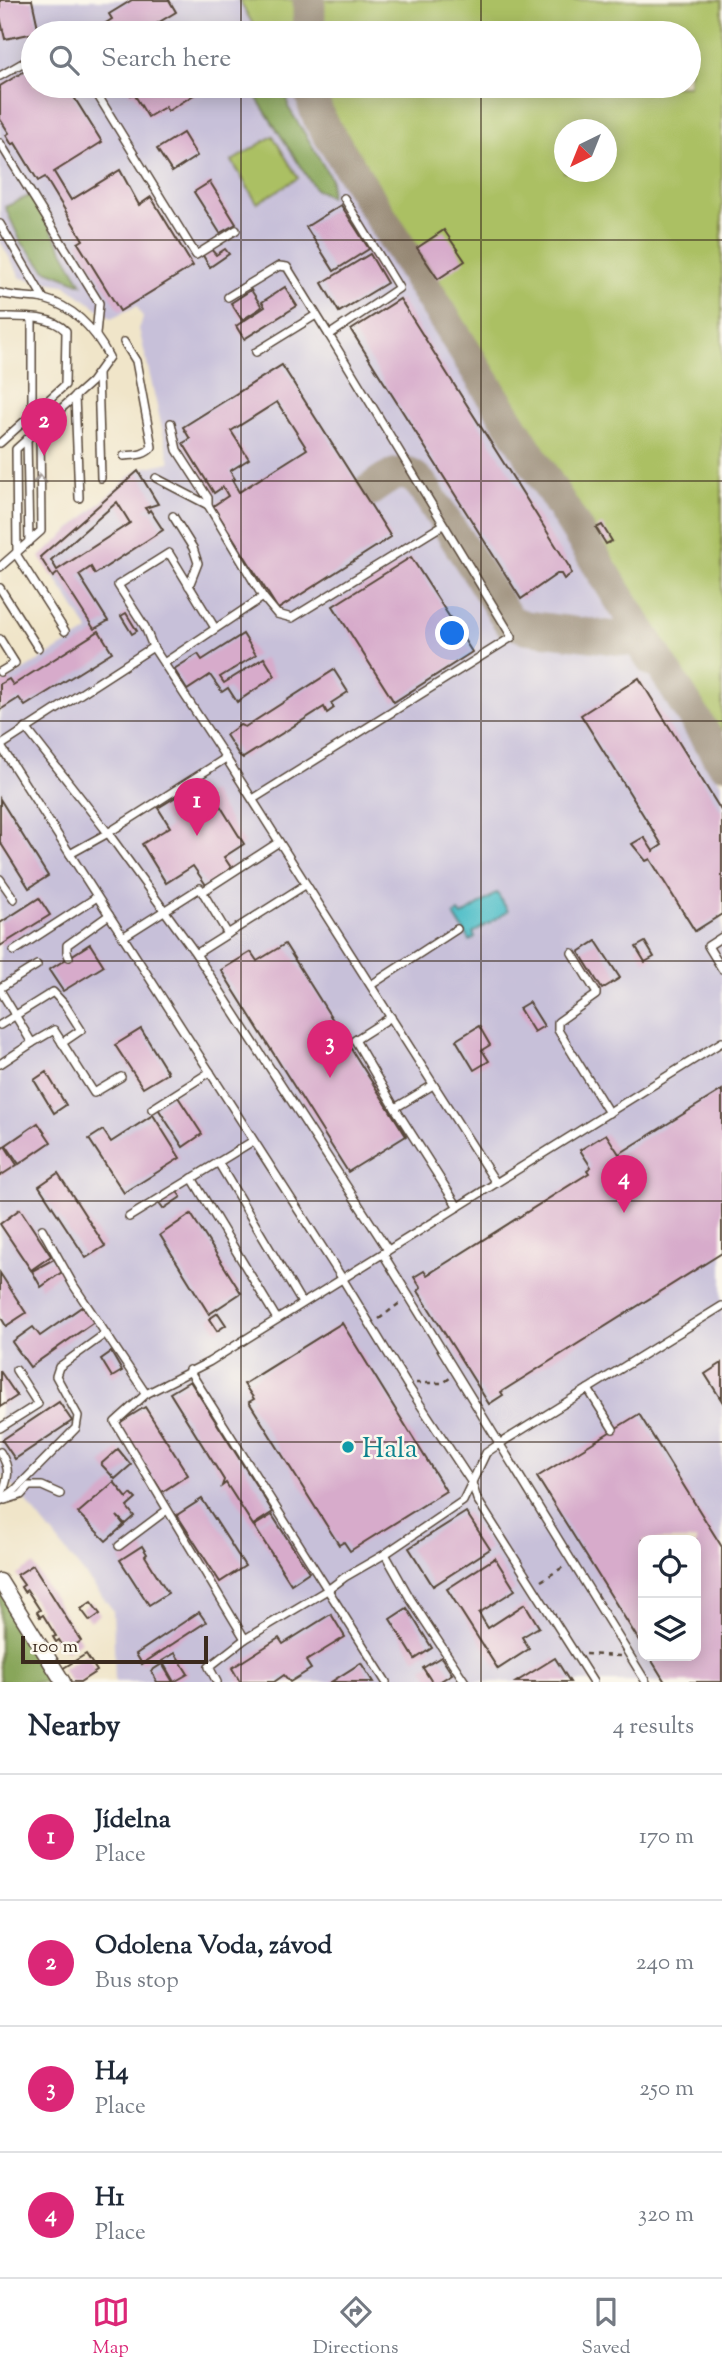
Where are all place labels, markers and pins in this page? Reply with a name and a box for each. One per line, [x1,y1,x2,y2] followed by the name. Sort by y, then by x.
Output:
[21,398,67,456] pin: 2
[174,778,220,836] pin: 1
[307,1020,353,1078] pin: 3
[601,1155,647,1213] pin: 4
[362,1430,418,1470] place label: Hala
[340,1439,356,1455] marker: Hala

